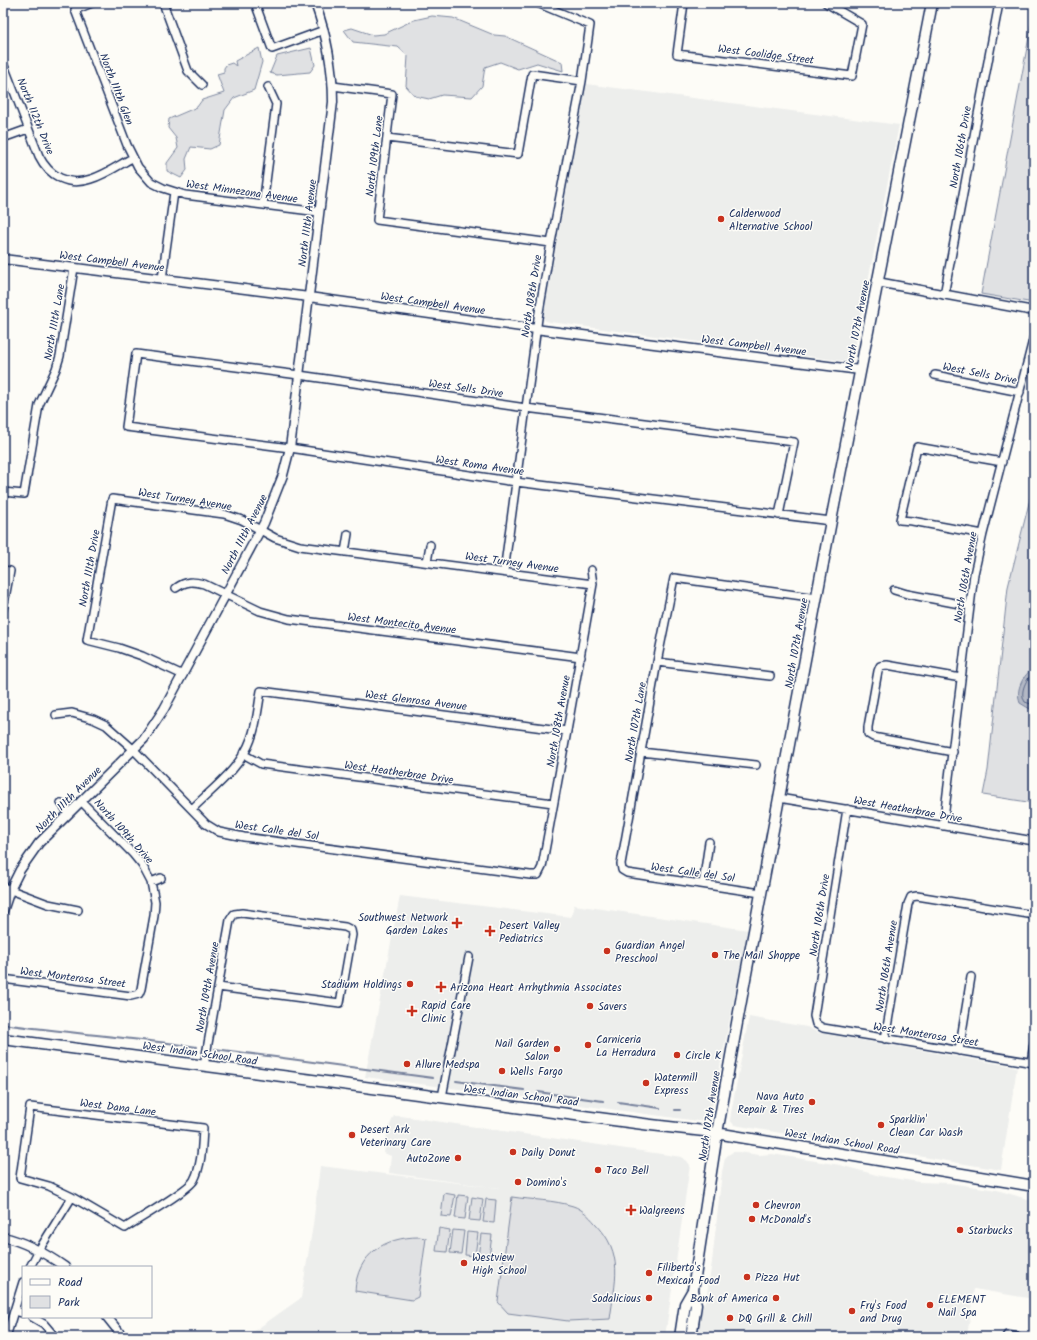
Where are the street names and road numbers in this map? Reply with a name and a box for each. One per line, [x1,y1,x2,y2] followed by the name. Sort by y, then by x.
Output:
[717,40,816,70] street label: West Coolidge Street
[94,51,138,128] street label: North 111th Glen
[11,75,59,158] street label: North 112th Drive
[945,105,977,190] street label: North 106th Drive
[361,115,389,198] street label: North 109th Lane
[185,175,299,209] street label: West Minnezona Avenue
[294,178,322,268] street label: North 111th Avenue
[58,247,165,277] street label: West Campbell Avenue
[517,253,547,339] street label: North 108th Drive
[840,278,876,372] street label: North 107th Avenue
[39,282,71,362] street label: North 111th Lane
[379,288,486,320] street label: West Campbell Avenue
[700,331,807,361] street label: West Campbell Avenue
[941,358,1018,390] street label: West Sells Drive
[427,375,504,403] street label: West Sells Drive
[435,451,525,481] street label: West Roma Avenue
[137,484,233,516] street label: West Turney Avenue
[217,491,273,578] street label: North 111th Avenue
[74,528,106,608] street label: North 111th Drive
[949,530,983,624] street label: North 106th Avenue
[464,548,560,578] street label: West Turney Avenue
[780,596,814,690] street label: North 107th Avenue
[347,608,457,640] street label: West Montecito Avenue
[542,674,576,769] street label: North 108th Avenue
[620,681,652,764] street label: North 107th Lane
[364,686,468,716] street label: West Glenrosa Avenue
[343,756,455,790] street label: West Heatherbrae Drive
[31,762,106,837] street label: North 111th Avenue
[852,792,964,828] street label: West Heatherbrae Drive
[89,795,158,868] street label: North 109th Drive
[234,816,320,846] street label: West Calle del Sol
[650,858,736,888] street label: West Calle del Sol
[805,873,835,958] street label: North 106th Drive
[871,919,903,1013] street label: North 106th Avenue
[191,940,225,1034] street label: North 109th Avenue
[19,963,128,993] street label: West Monterosa Street
[872,1018,981,1052] street label: West Monterosa Street
[141,1037,259,1071] street label: West Indian School Road
[694,1069,726,1163] street label: North 107th Avenue
[462,1080,580,1112] street label: West Indian School Road
[79,1094,157,1122] street label: West Dana Lane
[783,1124,901,1160] street label: West Indian School Road

